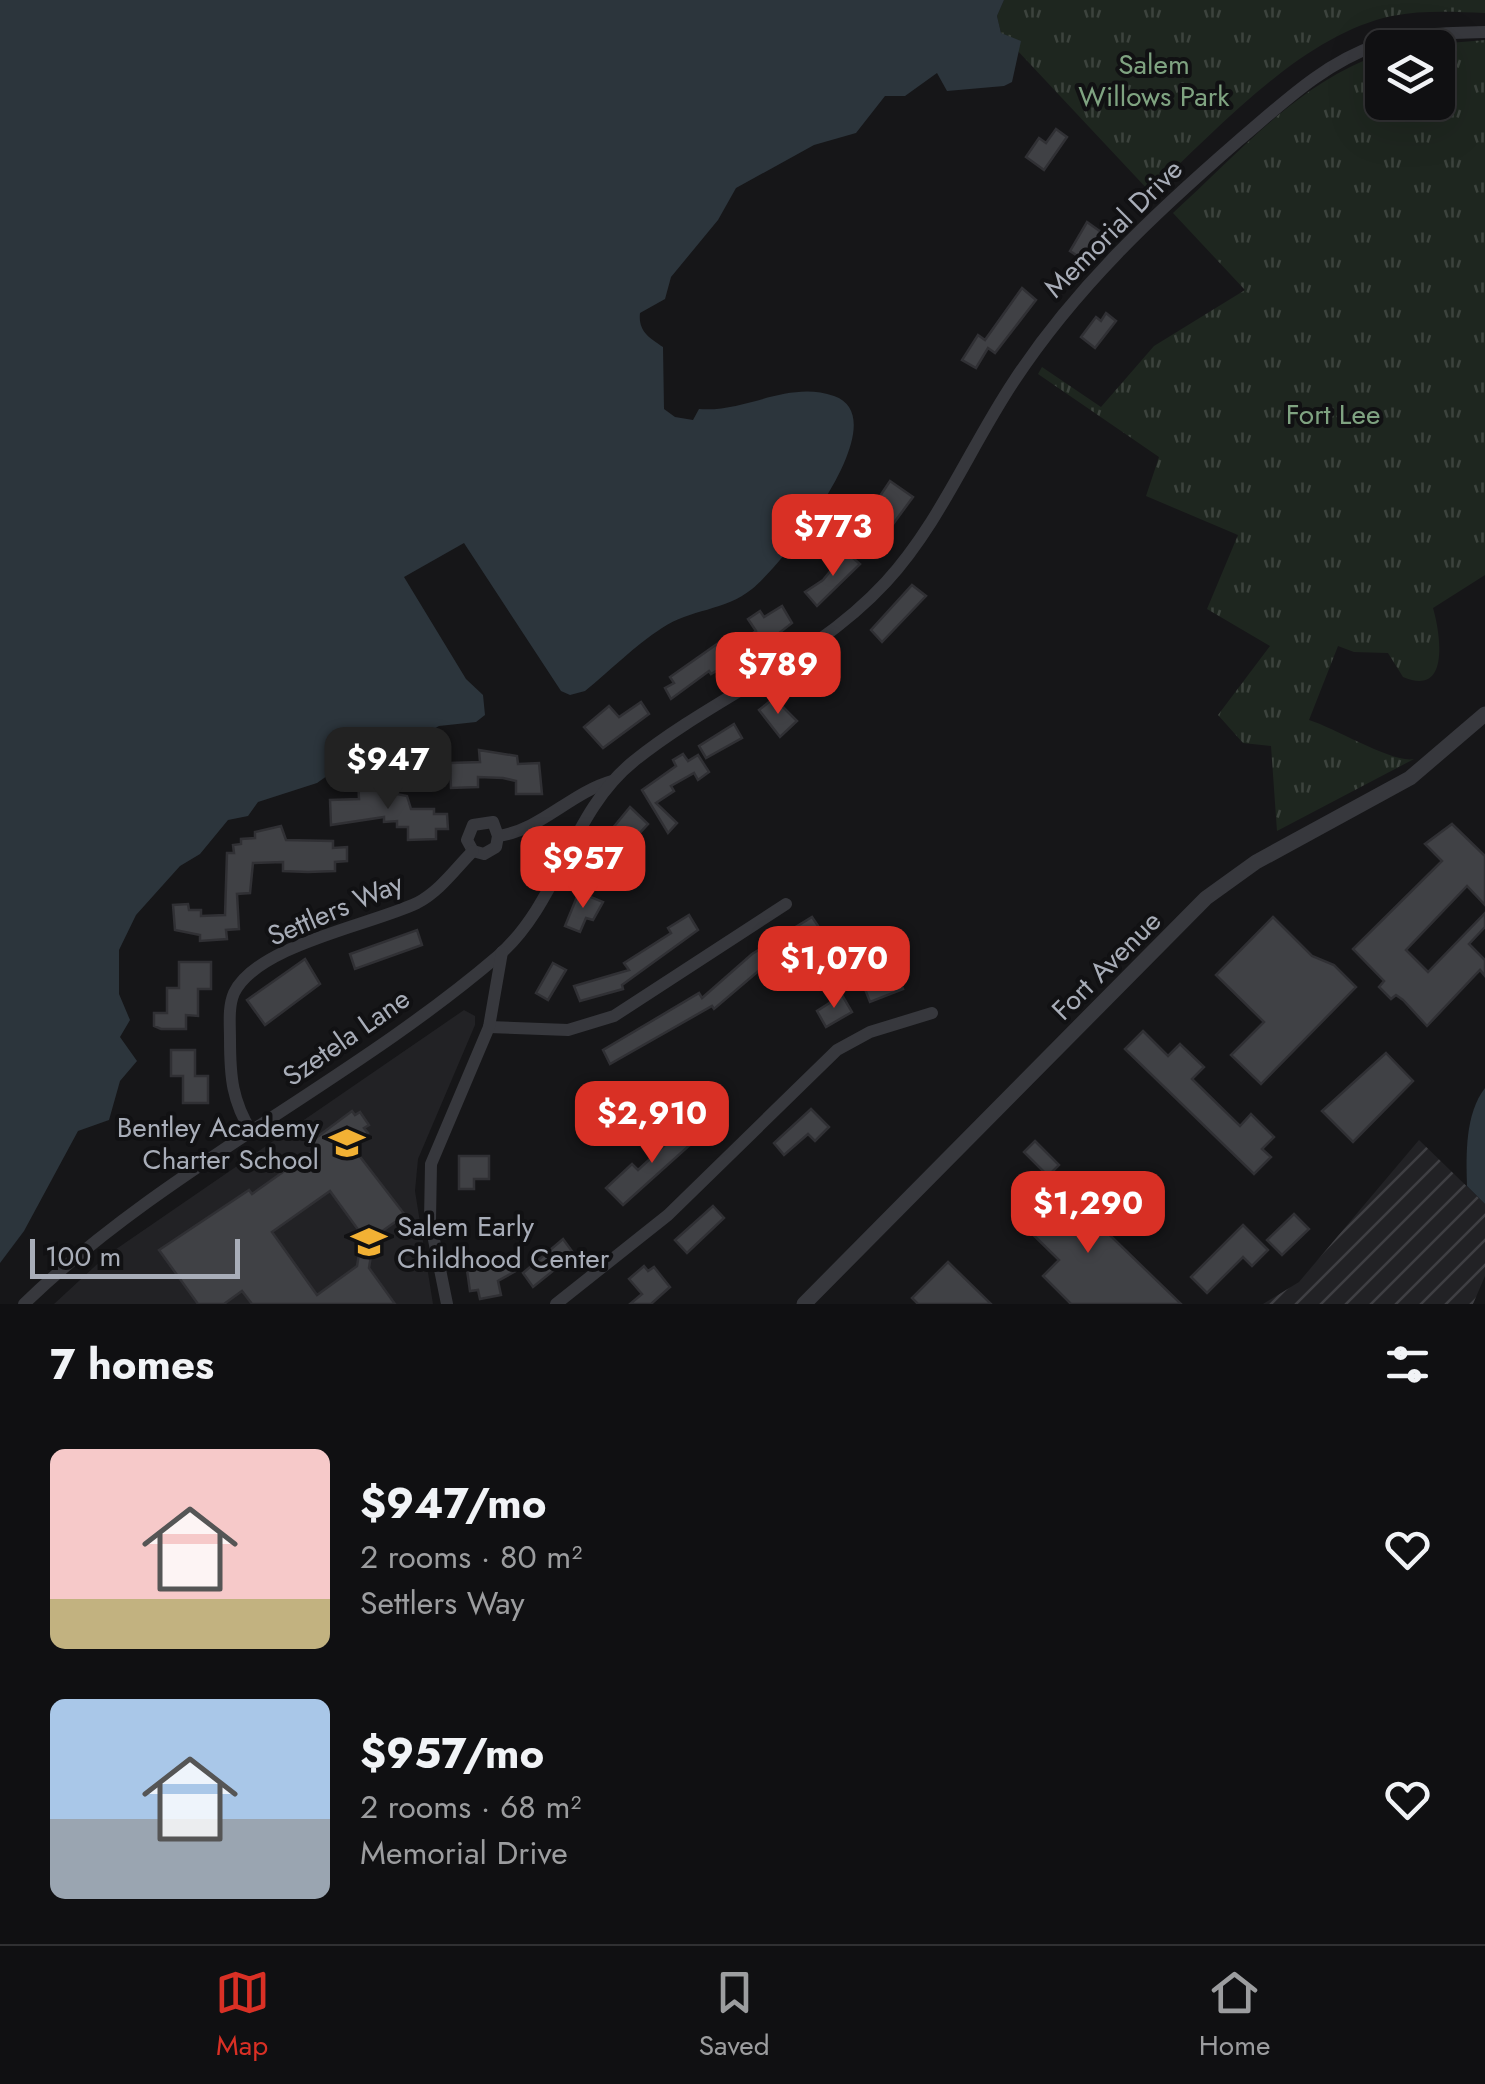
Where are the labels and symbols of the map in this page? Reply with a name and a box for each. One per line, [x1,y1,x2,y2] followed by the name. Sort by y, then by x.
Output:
[1078,44,1230,117] park label: Salem Willows Park
[1035,150,1192,307] street label: Memorial Drive
[1286,394,1380,435] park label: Fort Lee
[774,494,892,579] pin: $773
[719,632,837,717] pin: $789
[329,727,447,812] pin: $947
[524,826,642,911] pin: $957
[261,862,410,956] street label: Settlers Way
[1042,901,1170,1029] street label: Fort Avenue
[753,926,915,1011] pin: $1,070
[274,978,418,1096] street label: Szetela Lane
[571,1081,733,1166] pin: $2,910
[117,1107,320,1180] place label: Bentley Academy Charter School
[328,1124,366,1162] school or university icon: Bentley Academy Charter School
[1007,1171,1169,1256] pin: $1,290
[397,1206,610,1279] place label: Salem Early Childhood Center
[350,1223,388,1261] school or university icon: Salem Early Childhood Center
[30,1234,240,1278] scale bar

